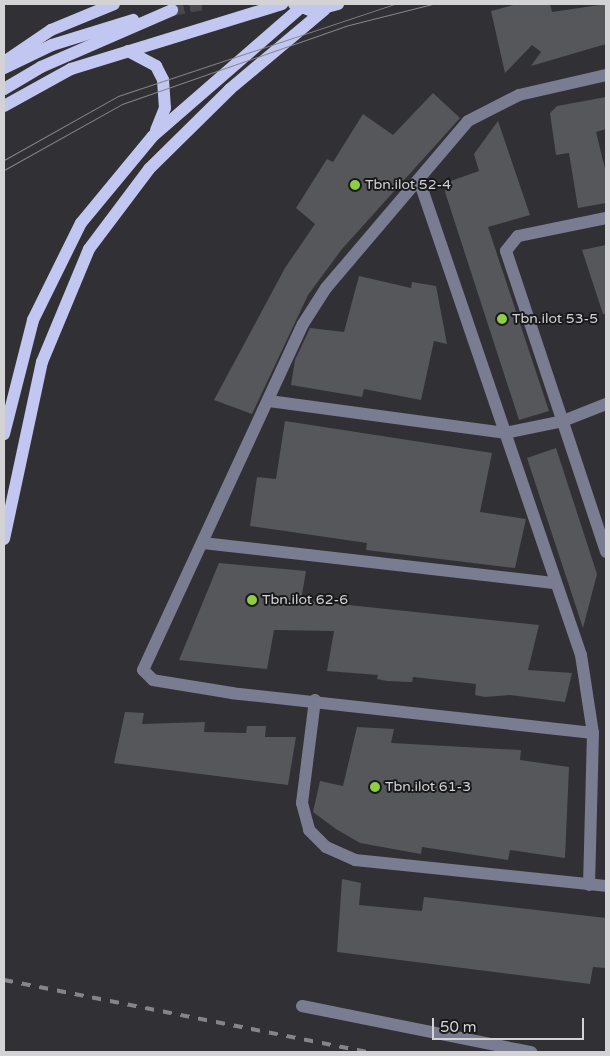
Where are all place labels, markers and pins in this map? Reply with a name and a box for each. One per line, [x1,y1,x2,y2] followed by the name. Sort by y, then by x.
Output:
[365,177,451,193] place label: Tbn.ilot 52-4
[349,179,361,191] marker: Tbn.ilot 52-4
[512,311,598,327] place label: Tbn.ilot 53-5
[496,313,508,325] marker: Tbn.ilot 53-5
[262,592,348,608] place label: Tbn.ilot 62-6
[246,594,258,606] marker: Tbn.ilot 62-6
[385,779,471,795] place label: Tbn.ilot 61-3
[369,781,381,793] marker: Tbn.ilot 61-3

